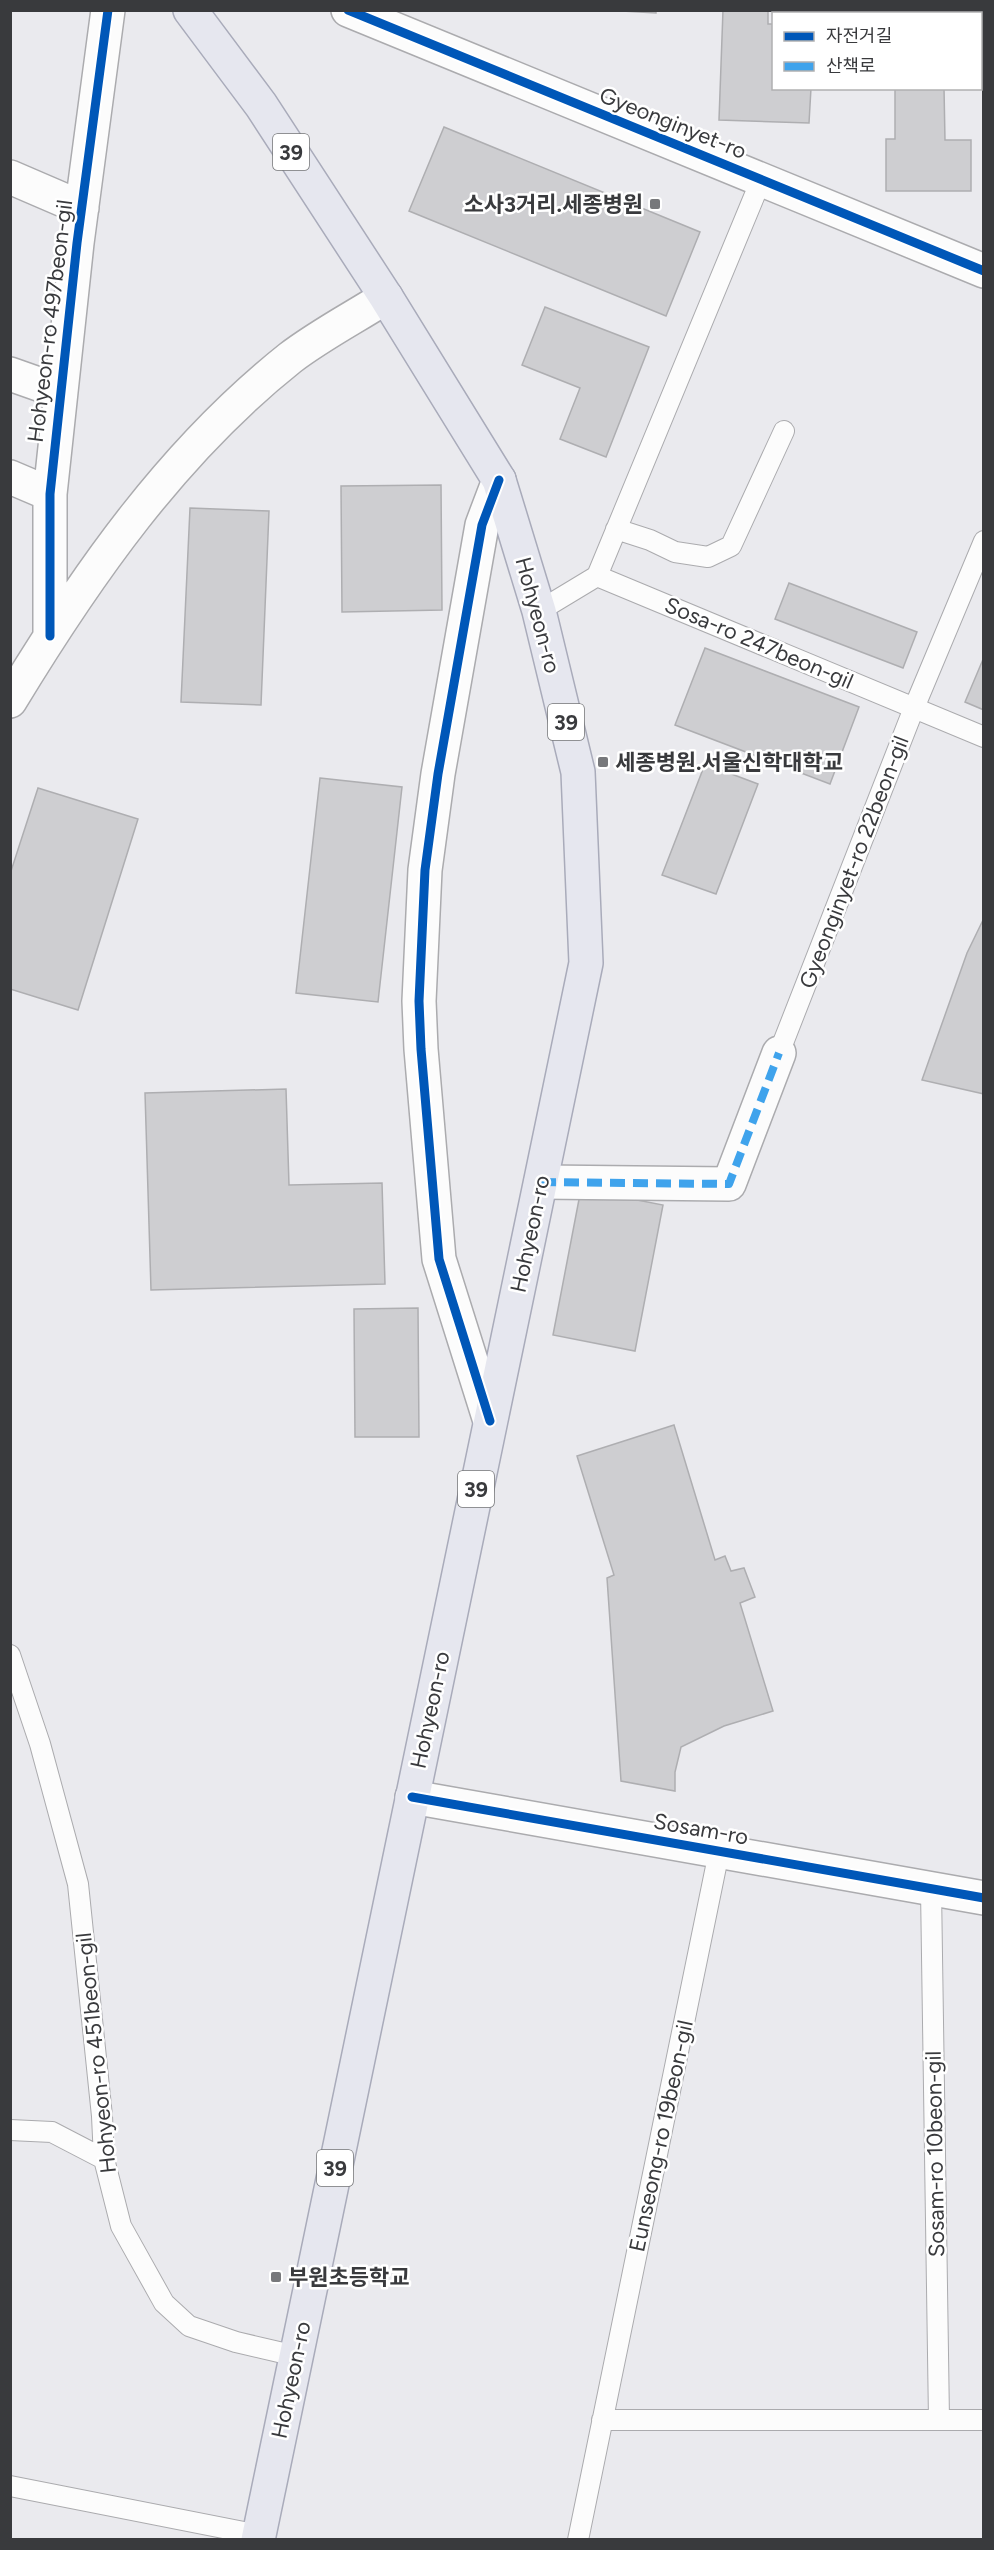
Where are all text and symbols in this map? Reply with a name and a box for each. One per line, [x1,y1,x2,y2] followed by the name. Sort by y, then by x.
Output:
[772,12,982,90] legend
[826,25,892,47] text: 자전거길
[826,55,876,77] text: 산책로
[596,81,750,165] street label: Gyeonginyet-ro
[273,134,309,170] road number: 39
[463,191,643,218] place label: 소사3거리.세종병원
[648,197,662,211] marker: 소사3거리.세종병원
[22,198,78,444] street label: Hohyeon-ro 497beon-gil
[510,554,566,676] street label: Hohyeon-ro
[661,591,857,695] street label: Sosa-ro 247beon-gil
[548,704,584,740] road number: 39
[793,732,915,992] street label: Gyeonginyet-ro 22beon-gil
[615,749,843,776] place label: 세종병원.서울신학대학교
[596,755,610,769] marker: 세종병원.서울신학대학교
[504,1173,556,1295] street label: Hohyeon-ro
[458,1471,494,1507] road number: 39
[404,1649,456,1771] street label: Hohyeon-ro
[651,1807,751,1851] street label: Sosam-ro
[70,1931,122,2175] street label: Hohyeon-ro 451beon-gil
[623,2018,699,2254] street label: Eunseong-ro 19beon-gil
[920,2051,950,2257] street label: Sosam-ro 10beon-gil
[317,2150,353,2186] road number: 39
[288,2264,409,2291] place label: 부원초등학교
[269,2270,283,2284] marker: 부원초등학교
[265,2319,317,2441] street label: Hohyeon-ro

